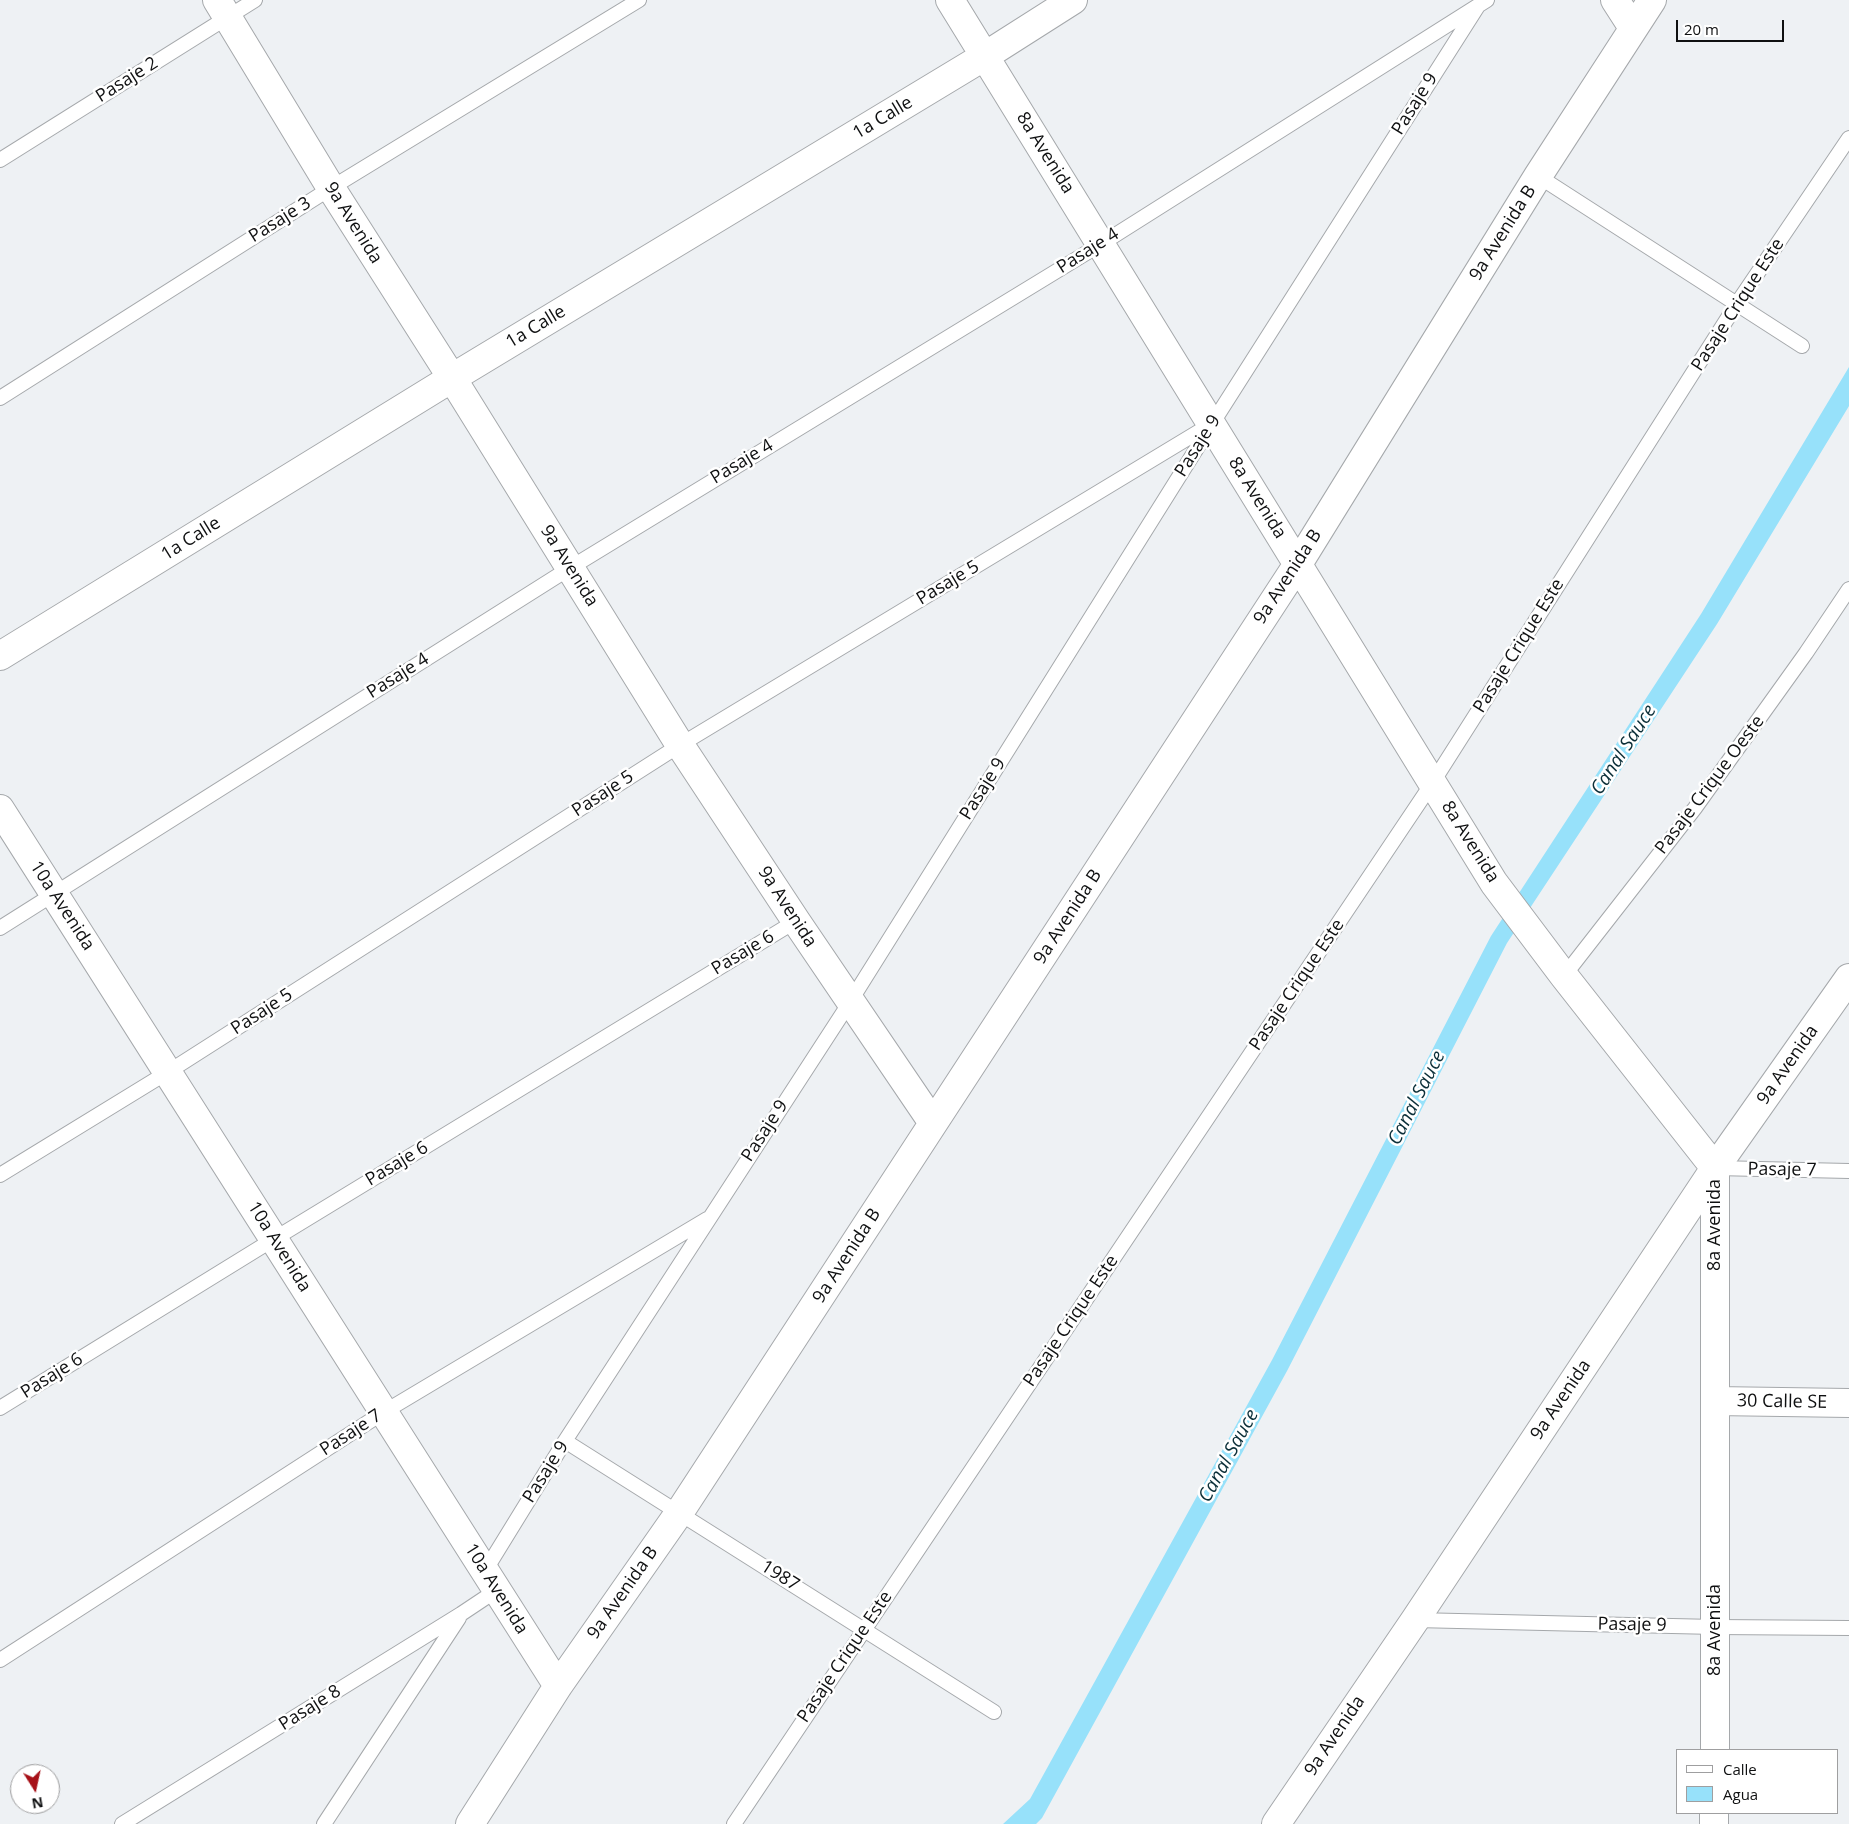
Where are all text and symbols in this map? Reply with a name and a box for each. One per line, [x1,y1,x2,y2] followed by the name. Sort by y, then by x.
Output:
[1679,10,1786,42] scale bar
[1684,19,1719,39] text: 20 m
[92,53,162,107] street label: Pasaje 2
[1388,69,1442,139] street label: Pasaje 9
[849,92,917,144] street label: 1a Calle
[1011,108,1079,198] street label: 8a Avenida
[319,178,387,268] street label: 9a Avenida
[1465,181,1541,285] street label: 9a Avenida B
[245,193,315,247] street label: Pasaje 3
[1053,224,1123,278] street label: Pasaje 4
[1687,235,1789,375] street label: Pasaje Crique Este
[502,301,570,353] street label: 1a Calle
[1171,411,1225,481] street label: Pasaje 9
[707,435,777,489] street label: Pasaje 4
[1223,453,1291,543] street label: 8a Avenida
[158,512,224,566] street label: 1a Calle
[535,521,603,611] street label: 9a Avenida
[1249,526,1327,628] street label: 9a Avenida B
[913,556,983,610] street label: Pasaje 5
[1469,575,1569,717] street label: Pasaje Crique Este
[363,649,433,703] street label: Pasaje 4
[1586,701,1662,799] water label: Canal Sauce
[1651,711,1769,859] street label: Pasaje Crique Oeste
[956,754,1010,824] street label: Pasaje 9
[568,766,638,822] street label: Pasaje 5
[1436,797,1504,887] street label: 8a Avenida
[25,857,99,955] street label: 10a Avenida
[753,863,821,951] street label: 9a Avenida
[1029,866,1107,968] street label: 9a Avenida B
[1245,915,1349,1055] street label: Pasaje Crique Este
[708,926,778,980] street label: Pasaje 6
[227,984,297,1040] street label: Pasaje 5
[1753,1021,1823,1109] street label: 9a Avenida
[1384,1047,1450,1149] water label: Canal Sauce
[737,1096,793,1166] street label: Pasaje 9
[362,1137,432,1191] street label: Pasaje 6
[1747,1159,1817,1181] street label: Pasaje 7
[1704,1179,1726,1271] street label: 8a Avenida
[243,1198,315,1296] street label: 10a Avenida
[808,1205,886,1307] street label: 9a Avenida B
[1019,1251,1123,1391] street label: Pasaje Crique Este
[17,1349,87,1403] street label: Pasaje 6
[1526,1356,1596,1444] street label: 9a Avenida
[1737,1390,1827,1414] street label: 30 Calle SE
[316,1405,386,1461] street label: Pasaje 7
[1194,1406,1264,1506] water label: Canal Sauce
[519,1437,573,1507] street label: Pasaje 9
[460,1540,532,1638] street label: 10a Avenida
[583,1542,663,1644] street label: 9a Avenida B
[757,1556,803,1596] street label: 1987
[1704,1584,1726,1676] street label: 8a Avenida
[793,1587,897,1727] street label: Pasaje Crique Este
[1597,1614,1667,1636] street label: Pasaje 9
[275,1681,345,1735] street label: Pasaje 8
[1300,1692,1370,1780] street label: 9a Avenida
[1676,1749,1839,1814] legend
[1723,1759,1757,1779] text: Calle
[10,1764,60,1814] north arrow
[1723,1784,1758,1804] text: Agua
[30,1793,45,1814] text: N

